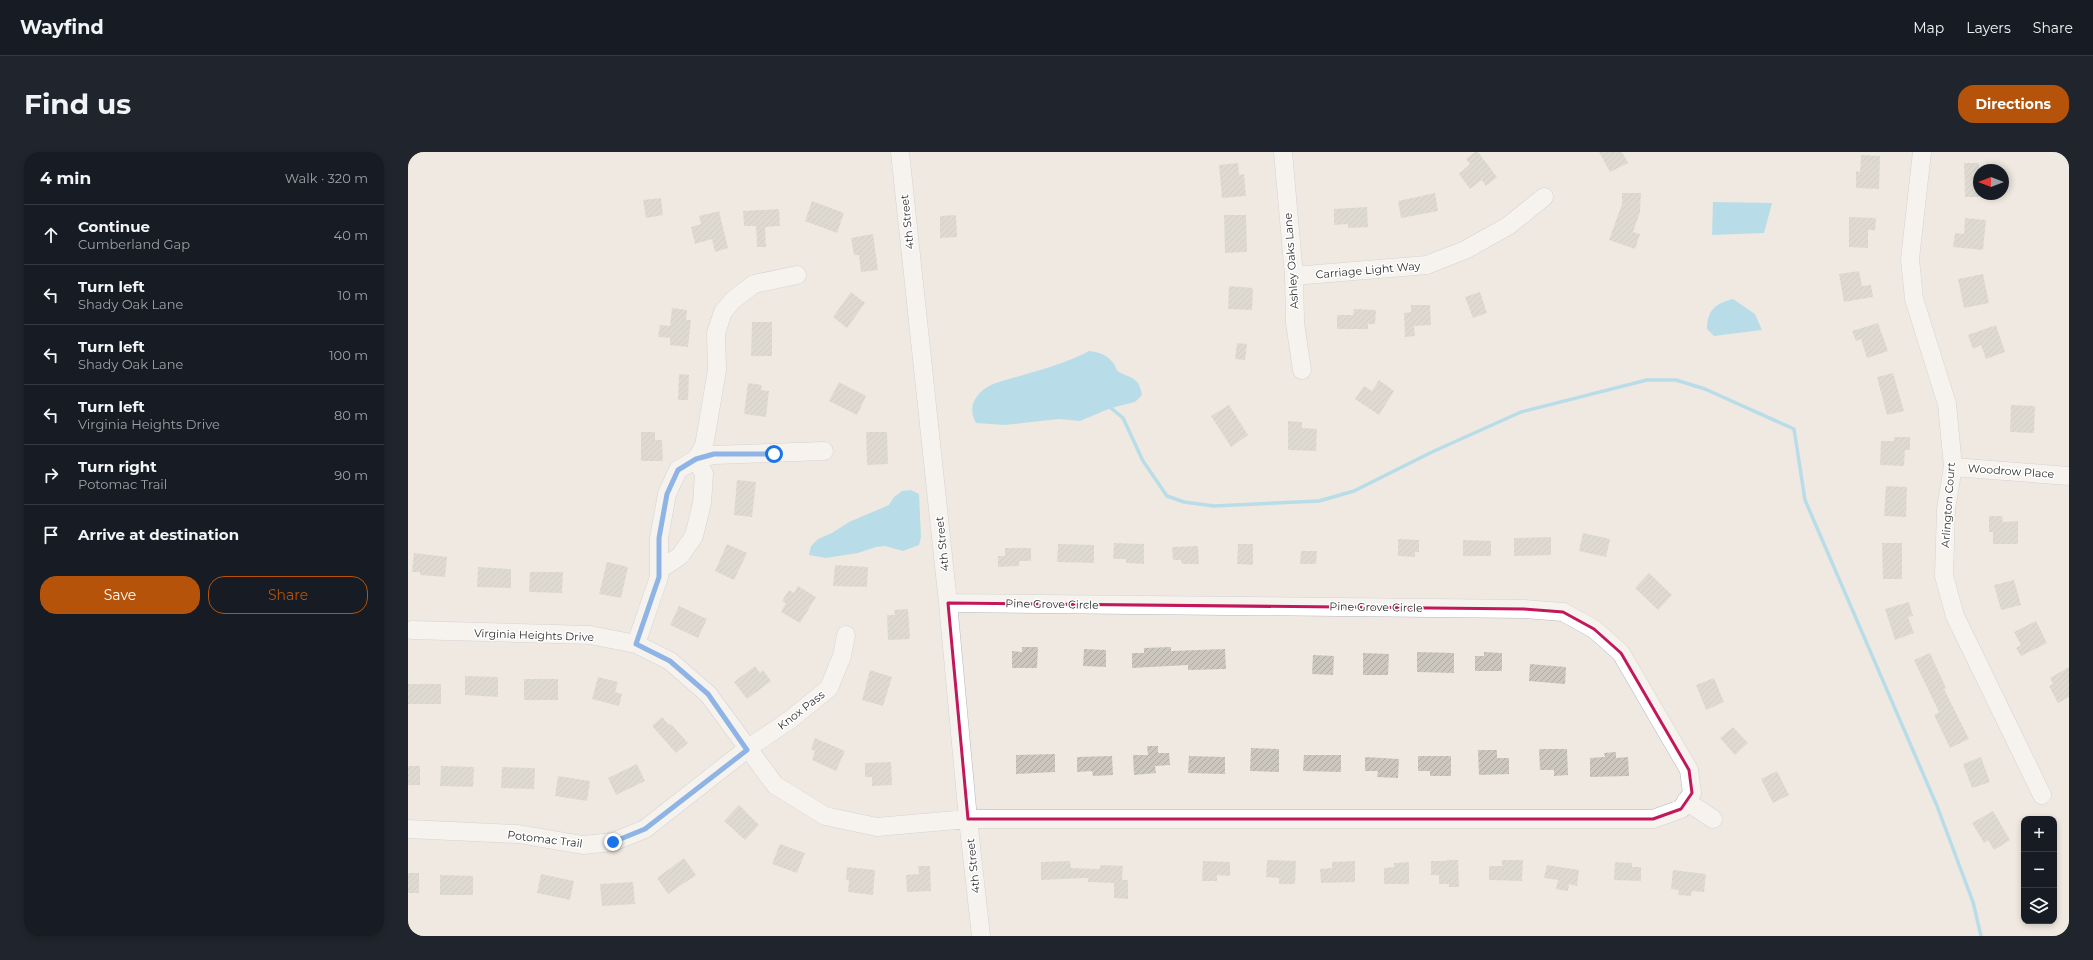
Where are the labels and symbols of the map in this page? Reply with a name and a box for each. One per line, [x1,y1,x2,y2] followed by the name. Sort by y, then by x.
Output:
[1973,164,2009,200] north arrow
[897,193,917,250] street label: 4th Street
[1281,212,1301,310] street label: Ashley Oaks Lane
[1315,258,1421,282] street label: Carriage Light Way
[765,445,783,463] route start
[1938,461,1958,548] street label: Arlington Court
[1967,461,2055,481] street label: Woodrow Place
[932,515,952,572] street label: 4th Street
[1005,596,1099,612] street label: Pine Grove Circle
[1329,599,1423,615] street label: Pine Grove Circle
[474,626,595,644] street label: Virginia Heights Drive
[775,687,828,733] street label: Knox Pass
[507,827,583,851] street label: Potomac Trail
[604,833,622,851] route end
[963,837,983,894] street label: 4th Street

